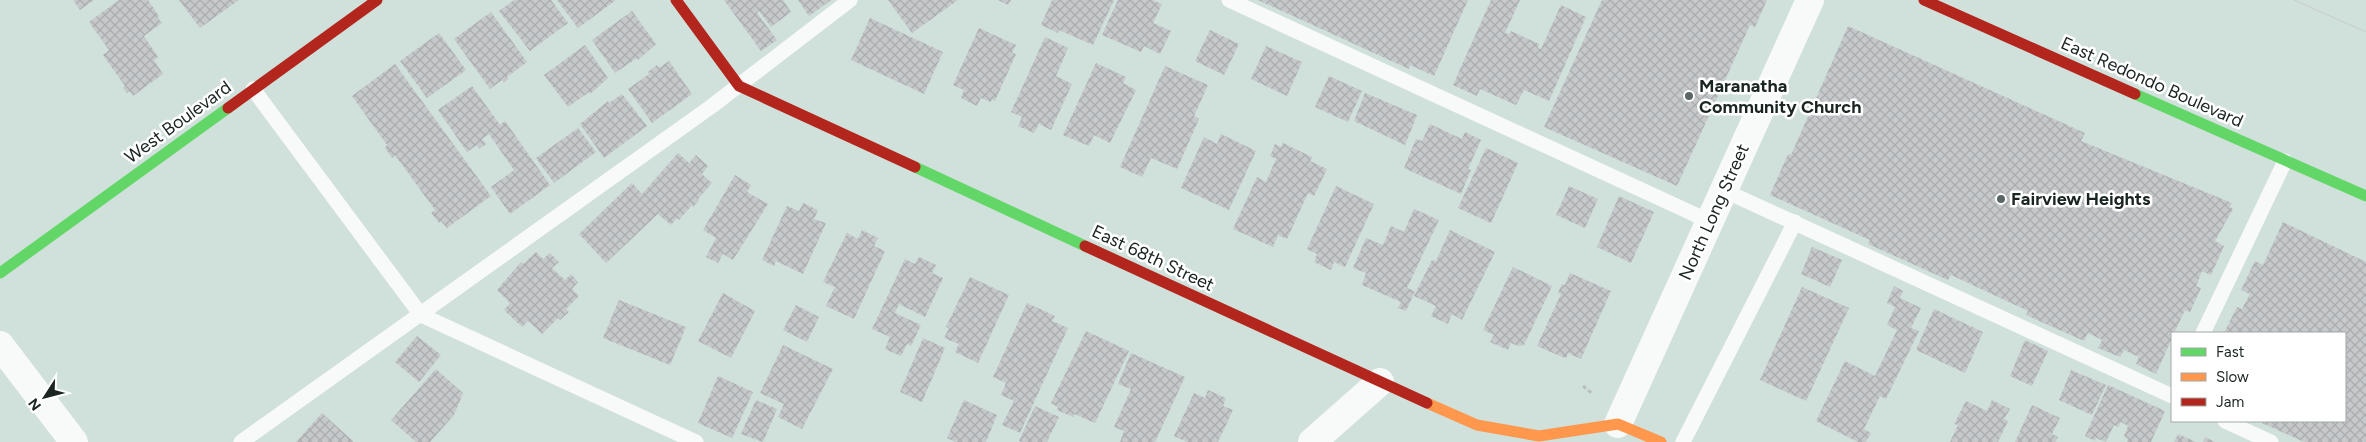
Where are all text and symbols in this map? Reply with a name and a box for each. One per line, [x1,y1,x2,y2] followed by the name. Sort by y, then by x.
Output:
[2058,32,2246,132] street label: East Redondo Boulevard
[1699,75,1861,118] place label: Maranatha Community Church
[121,76,235,168] street label: West Boulevard
[1683,90,1695,102] marker: Maranatha Community Church
[1674,140,1754,284] street label: North Long Street
[2011,188,2151,210] place label: Fairview Heights
[1995,193,2007,205] marker: Fairview Heights
[1088,220,1218,296] street label: East 68th Street
[2171,332,2346,422] legend
[2216,343,2245,361] text: Fast
[2216,368,2249,386] text: Slow
[20,372,70,422] north arrow
[2216,393,2244,411] text: Jam
[25,395,45,414] text: N

